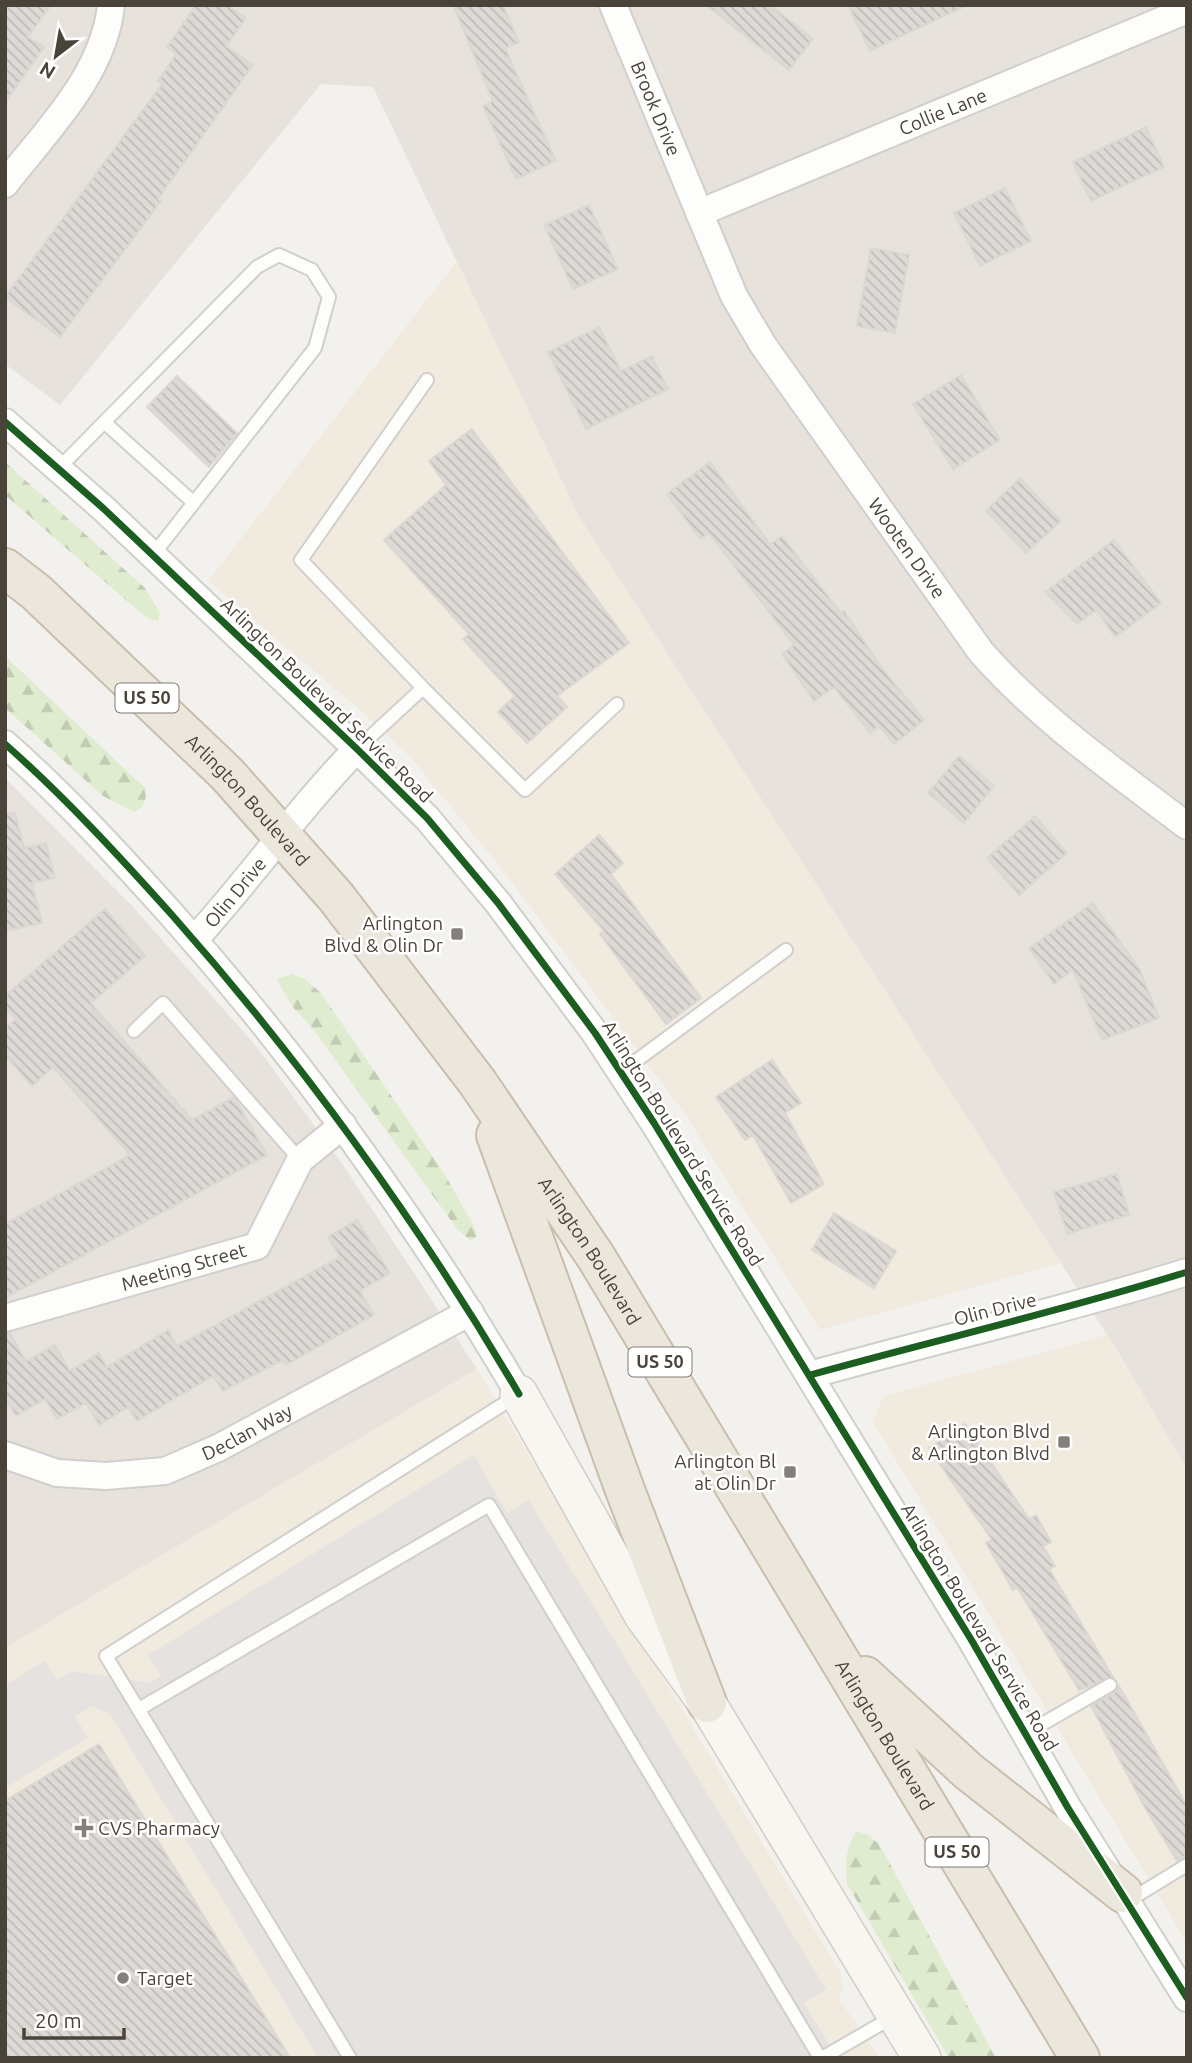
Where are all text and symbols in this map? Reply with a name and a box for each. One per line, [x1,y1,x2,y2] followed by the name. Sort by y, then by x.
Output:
[21,21,91,91] north arrow
[35,57,59,84] text: N
[627,58,685,159] street label: Brook Drive
[896,84,990,140] street label: Collie Lane
[864,494,950,602] street label: Wooten Drive
[217,593,437,807] street label: Arlington Boulevard Service Road
[116,684,178,712] road number: US 50
[180,730,314,870] street label: Arlington Boulevard
[200,853,271,932] street label: Olin Drive
[324,912,443,956] place label: Arlington Blvd & Olin Dr
[449,926,465,942] marker: Arlington Blvd & Olin Dr
[598,1016,768,1270] street label: Arlington Boulevard Service Road
[534,1173,645,1329] street label: Arlington Boulevard
[119,1238,249,1295] street label: Meeting Street
[951,1288,1039,1330] street label: Olin Drive
[628,1348,692,1377] road number: US 50
[198,1399,296,1465] street label: Declan Way
[911,1420,1050,1464] place label: Arlington Blvd & Arlington Blvd
[1056,1434,1072,1450] marker: Arlington Blvd & Arlington Blvd
[674,1450,776,1494] place label: Arlington Bl at Olin Dr
[782,1464,798,1480] marker: Arlington Bl at Olin Dr
[897,1499,1063,1755] street label: Arlington Boulevard Service Road
[831,1656,939,1814] street label: Arlington Boulevard
[98,1817,220,1839] place label: CVS Pharmacy
[76,1820,92,1836] marker: CVS Pharmacy
[926,1838,988,1866] road number: US 50
[137,1967,193,1989] place label: Target
[115,1970,131,1986] marker: Target
[24,1996,124,2040] scale bar
[35,2008,82,2032] text: 20 m

